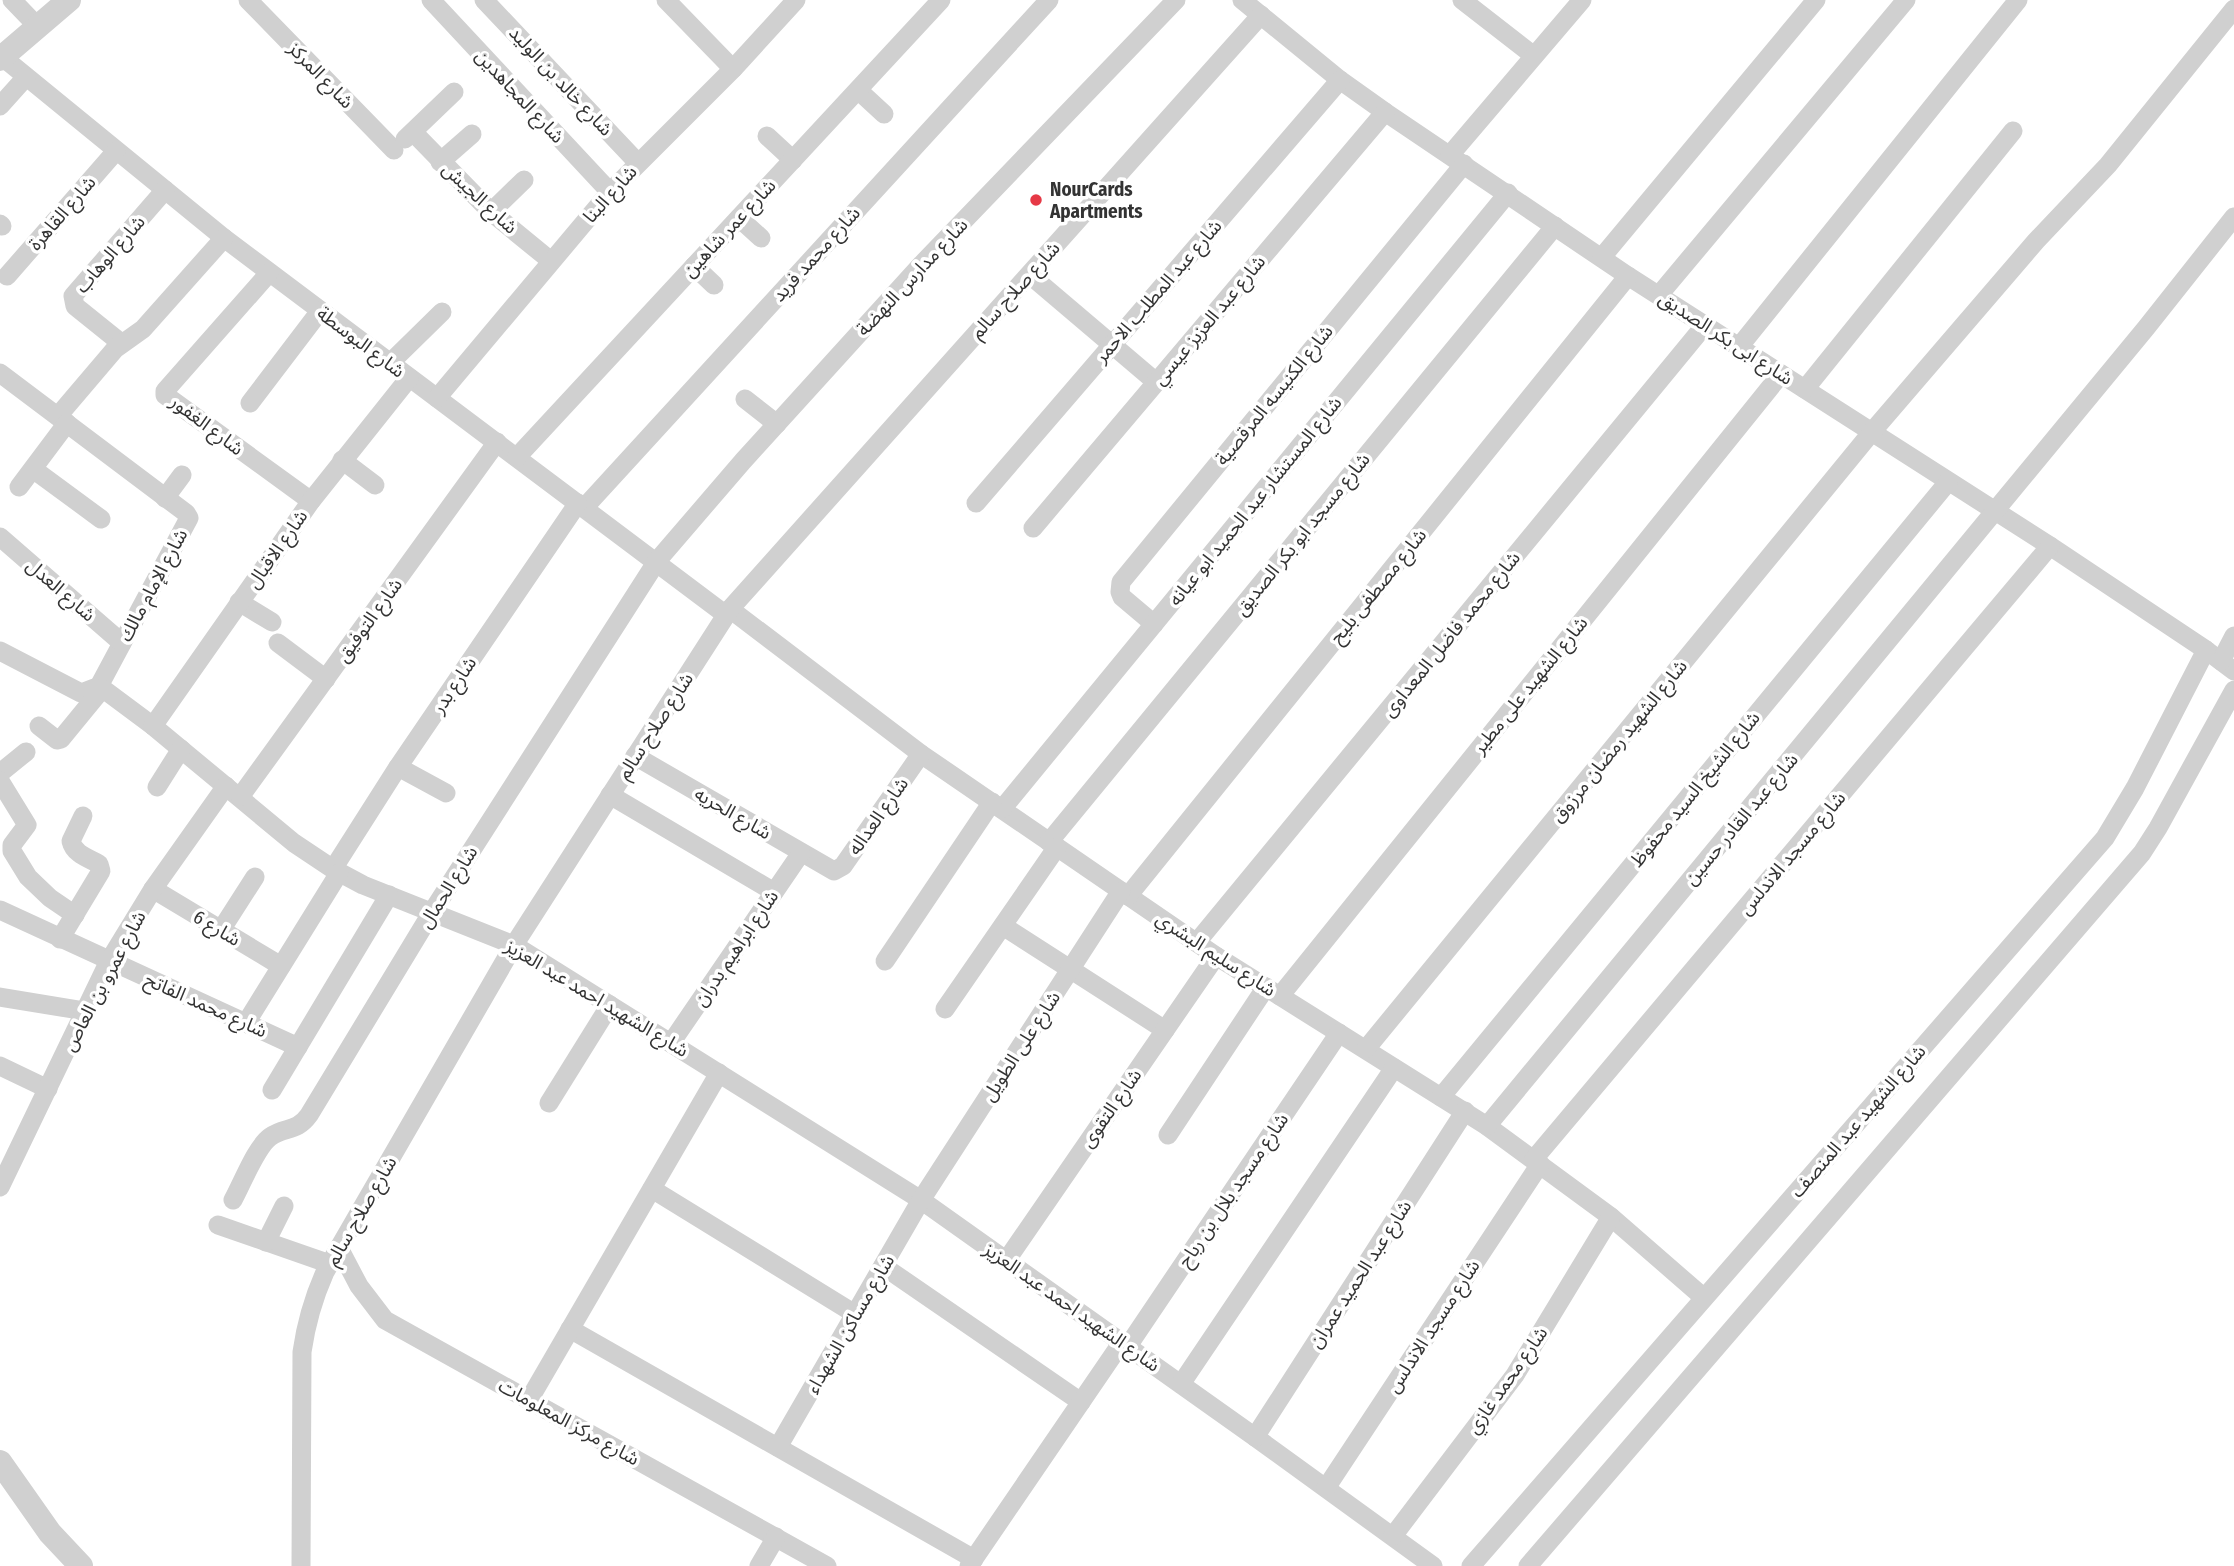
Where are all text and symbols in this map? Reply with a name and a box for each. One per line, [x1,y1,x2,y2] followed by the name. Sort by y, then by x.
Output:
[503,21,618,142] street label: شارع خالد بن الوليد
[281,36,358,115] street label: شارع المركز
[469,44,569,149] street label: شارع المجاهدين
[436,157,522,240] street label: شارع الجيش
[578,160,643,229] street label: شارع البنا
[23,171,102,256] street label: شارع القاهرة
[678,174,782,283] street label: شارع عمر شاهين
[1049,178,1143,223] place label: NourCards Apartments
[1028,192,1044,208] marker: NourCards Apartments
[767,202,866,308] street label: شارع محمد فريد
[70,211,151,299] street label: شارع الوهاب
[851,213,974,342] street label: شارع مدارس النهضة
[1089,215,1228,369] street label: شارع عبد المطلب الاحمر
[965,237,1067,345] street label: شارع صلاح سالم
[1148,250,1273,392] street label: شارع عبد العزيز عيسي
[1654,286,1797,392] street label: شارع ابى بكر الصديق
[311,301,409,384] street label: شارع البوسطة
[1210,320,1339,471] street label: شارع الكنيسه المرقصية
[164,389,248,462] street label: شارع الغفور
[1163,392,1348,612] street label: شارع المستشار عبد الحميد ابو عيانه
[1229,448,1376,621] street label: شارع مسجد ابو بكر الصديق
[242,505,314,594] street label: شارع الاقبال
[1325,524,1434,650] street label: شارع مصطفى بليح
[114,525,195,647] street label: شارع الإمام مالك
[1377,546,1526,723] street label: شارع محمد فاضل المعداوى
[20,554,100,628] street label: شارع العدل
[331,574,409,668] street label: شارع التوفيق
[1467,612,1594,760] street label: شارع الشهيد على مطير
[426,652,483,720] street label: شارع بدر
[1546,655,1693,828] street label: شارع الشهيد رمضان مرزوق
[612,668,701,785] street label: شارع صلاح سالم
[1625,707,1767,873] street label: شارع الشيخ السيد محفوظ
[1679,748,1804,891] street label: شارع عبد القادر حسين
[843,773,915,860] street label: شارع العداله
[689,782,776,846] street label: شارع الحريه
[1734,787,1852,921] street label: شارع مسجد الاندلس
[414,842,484,933] street label: شارع الحمال
[689,886,786,1012] street label: شارع ابراهيم بدران
[188,905,245,953] street label: شارع 6
[57,907,152,1056] street label: شارع عمرو بن العاص
[1150,907,1280,1004] street label: شارع سليم البشري
[499,934,693,1064] street label: شارع الشهيد احمد عبد العزيز
[140,968,271,1045] street label: شارع محمد الفاتح
[977,987,1067,1106] street label: شارع على الطويل
[1785,1040,1932,1203] street label: شارع الشهيد عبد المنصف
[1076,1064,1148,1153] street label: شارع التقوى
[1173,1109,1295,1273] street label: شارع مسجد بلال بن رباح
[320,1152,404,1271] street label: شارع صلاح سالم
[1304,1196,1418,1353] street label: شارع عبد الحميد عمران
[977,1237,1165,1378] street label: شارع الشهيد احمد عبد العزيز
[801,1250,901,1399] street label: شارع مساكن الشهداء
[1381,1255,1486,1398] street label: شارع مسجد الاندلس
[1462,1322,1555,1440] street label: شارع محمد غازي
[494,1374,643,1472] street label: شارع مركز المعلومات

